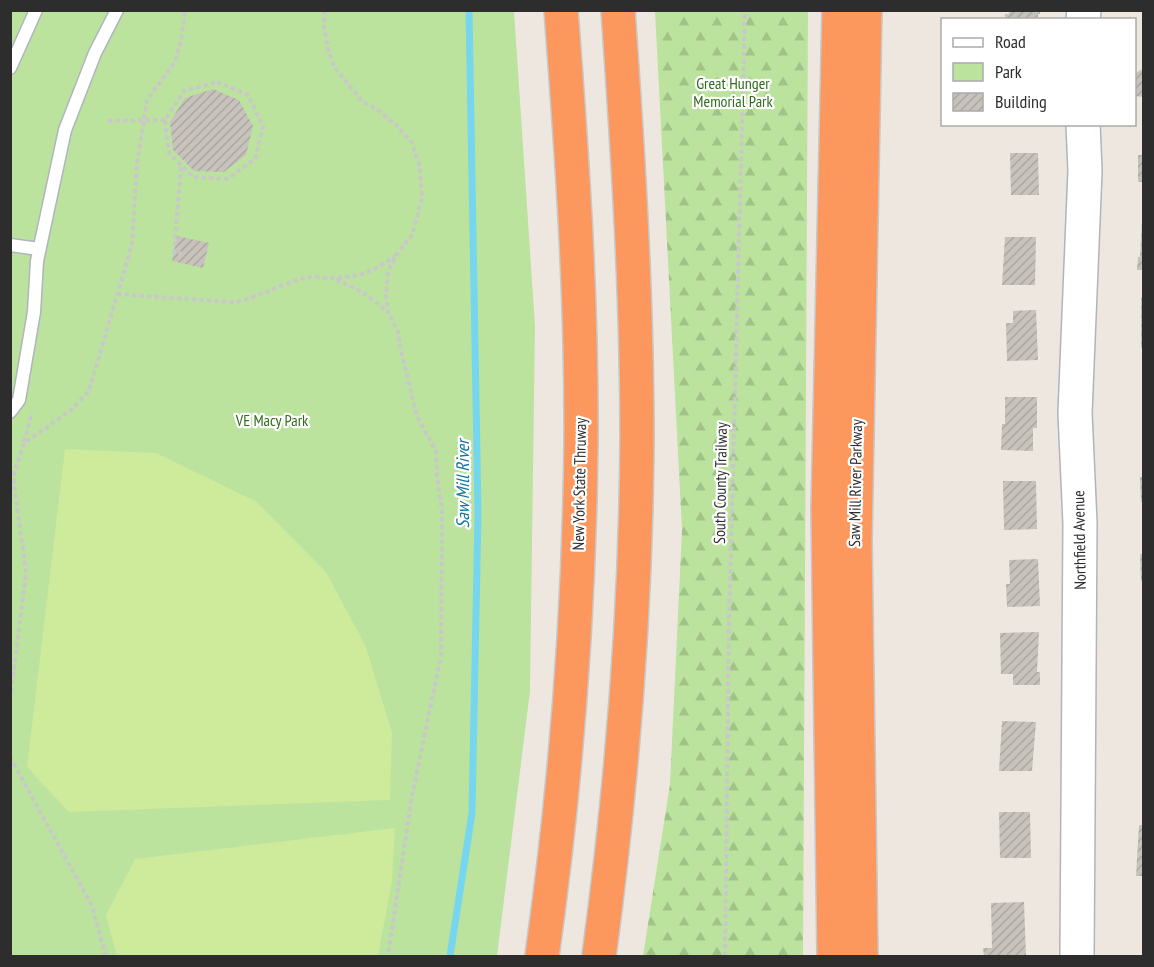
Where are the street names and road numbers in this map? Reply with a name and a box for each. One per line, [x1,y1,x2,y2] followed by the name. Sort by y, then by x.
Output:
[568,417,590,551] street label: New York State Thruway
[844,419,866,547] street label: Saw Mill River Parkway
[709,422,731,544] street label: South County Trailway
[1068,490,1090,590] street label: Northfield Avenue

